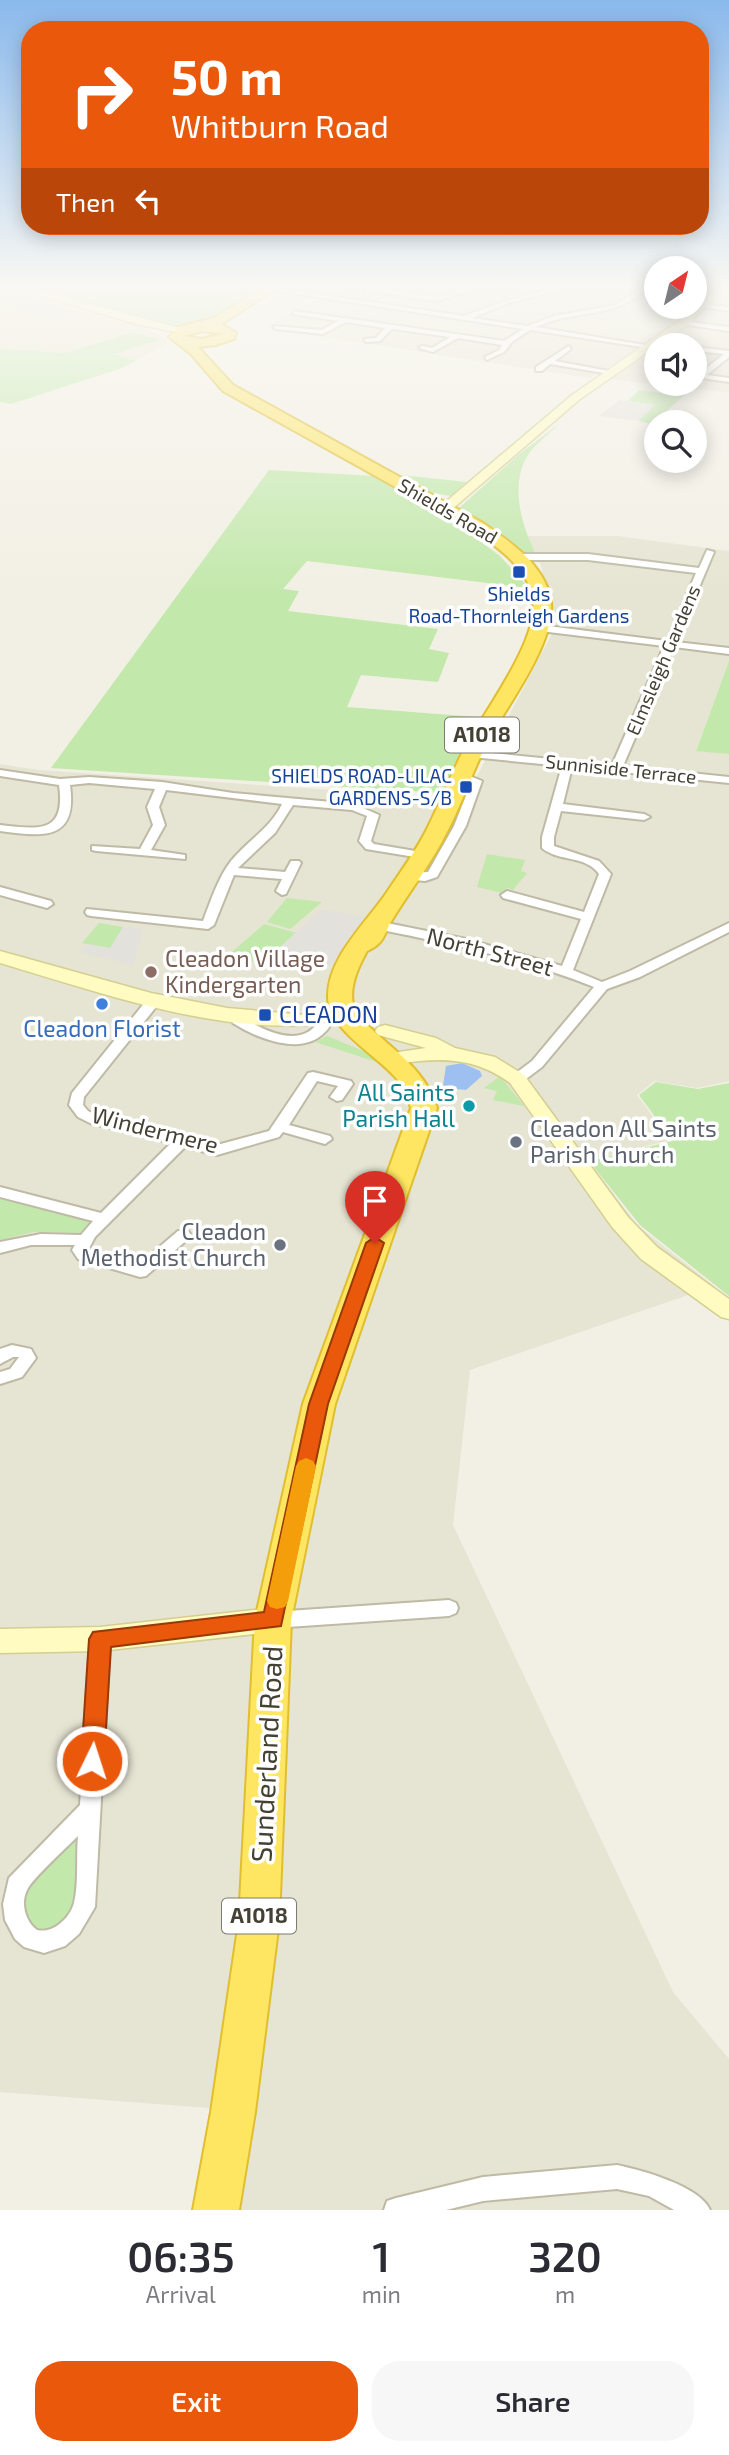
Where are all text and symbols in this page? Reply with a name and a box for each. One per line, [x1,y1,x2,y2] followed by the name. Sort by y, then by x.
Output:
[171,46,283,105] text: 50 m
[56,49,147,140] icon: right
[171,106,389,144] text: Whitburn Road
[129,182,167,220] icon: left
[56,186,115,217] text: Then
[644,256,707,318] north arrow
[644,256,707,473] map controls
[644,333,707,396] button: sound
[644,410,707,473] button: search
[395,473,502,548] street label: Shields Road
[511,564,527,580] marker: Shields Road-Thornleigh Gardens
[621,581,705,738] street label: Elmsleigh Gardens
[409,582,629,627] place label: Shields Road-Thornleigh Gardens
[445,718,519,752] road number: A1018
[544,749,698,788] street label: Sunniside Terrace
[271,764,452,809] place label: SHIELDS ROAD-LILAC GARDENS-S/B
[458,779,474,795] marker: SHIELDS ROAD-LILAC GARDENS-S/B
[424,921,557,981] street label: North Street
[165,944,325,998] place label: Cleadon Village Kindergarten
[143,964,159,980] marker: Cleadon Village Kindergarten
[94,996,110,1012] marker: Cleadon Florist
[279,1000,378,1028] place label: CLEADON
[257,1007,273,1023] marker: CLEADON
[23,1014,181,1042] place label: Cleadon Florist
[342,1078,455,1132] place label: All Saints Parish Hall
[461,1098,477,1114] marker: All Saints Parish Hall
[89,1100,221,1158] street label: Windermere
[530,1114,717,1168] place label: Cleadon All Saints Parish Church
[508,1134,524,1150] marker: Cleadon All Saints Parish Church
[345,1171,405,1243] pin
[356,1182,394,1220] icon: arrive
[81,1217,266,1271] place label: Cleadon Methodist Church
[272,1237,288,1253] marker: Cleadon Methodist Church
[243,1645,289,1863] street label: Sunderland Road
[55,1724,129,1798] position arrow
[222,1898,296,1934] road number: A1018
[127,2230,235,2280] text: 06:35
[373,2230,390,2280] text: 1
[528,2230,602,2280] text: 320
[146,2280,216,2308] text: Arrival
[362,2280,401,2308] text: min
[555,2280,575,2308] text: m
[35,2361,358,2441] button: Exit
[372,2361,694,2441] button: Share

